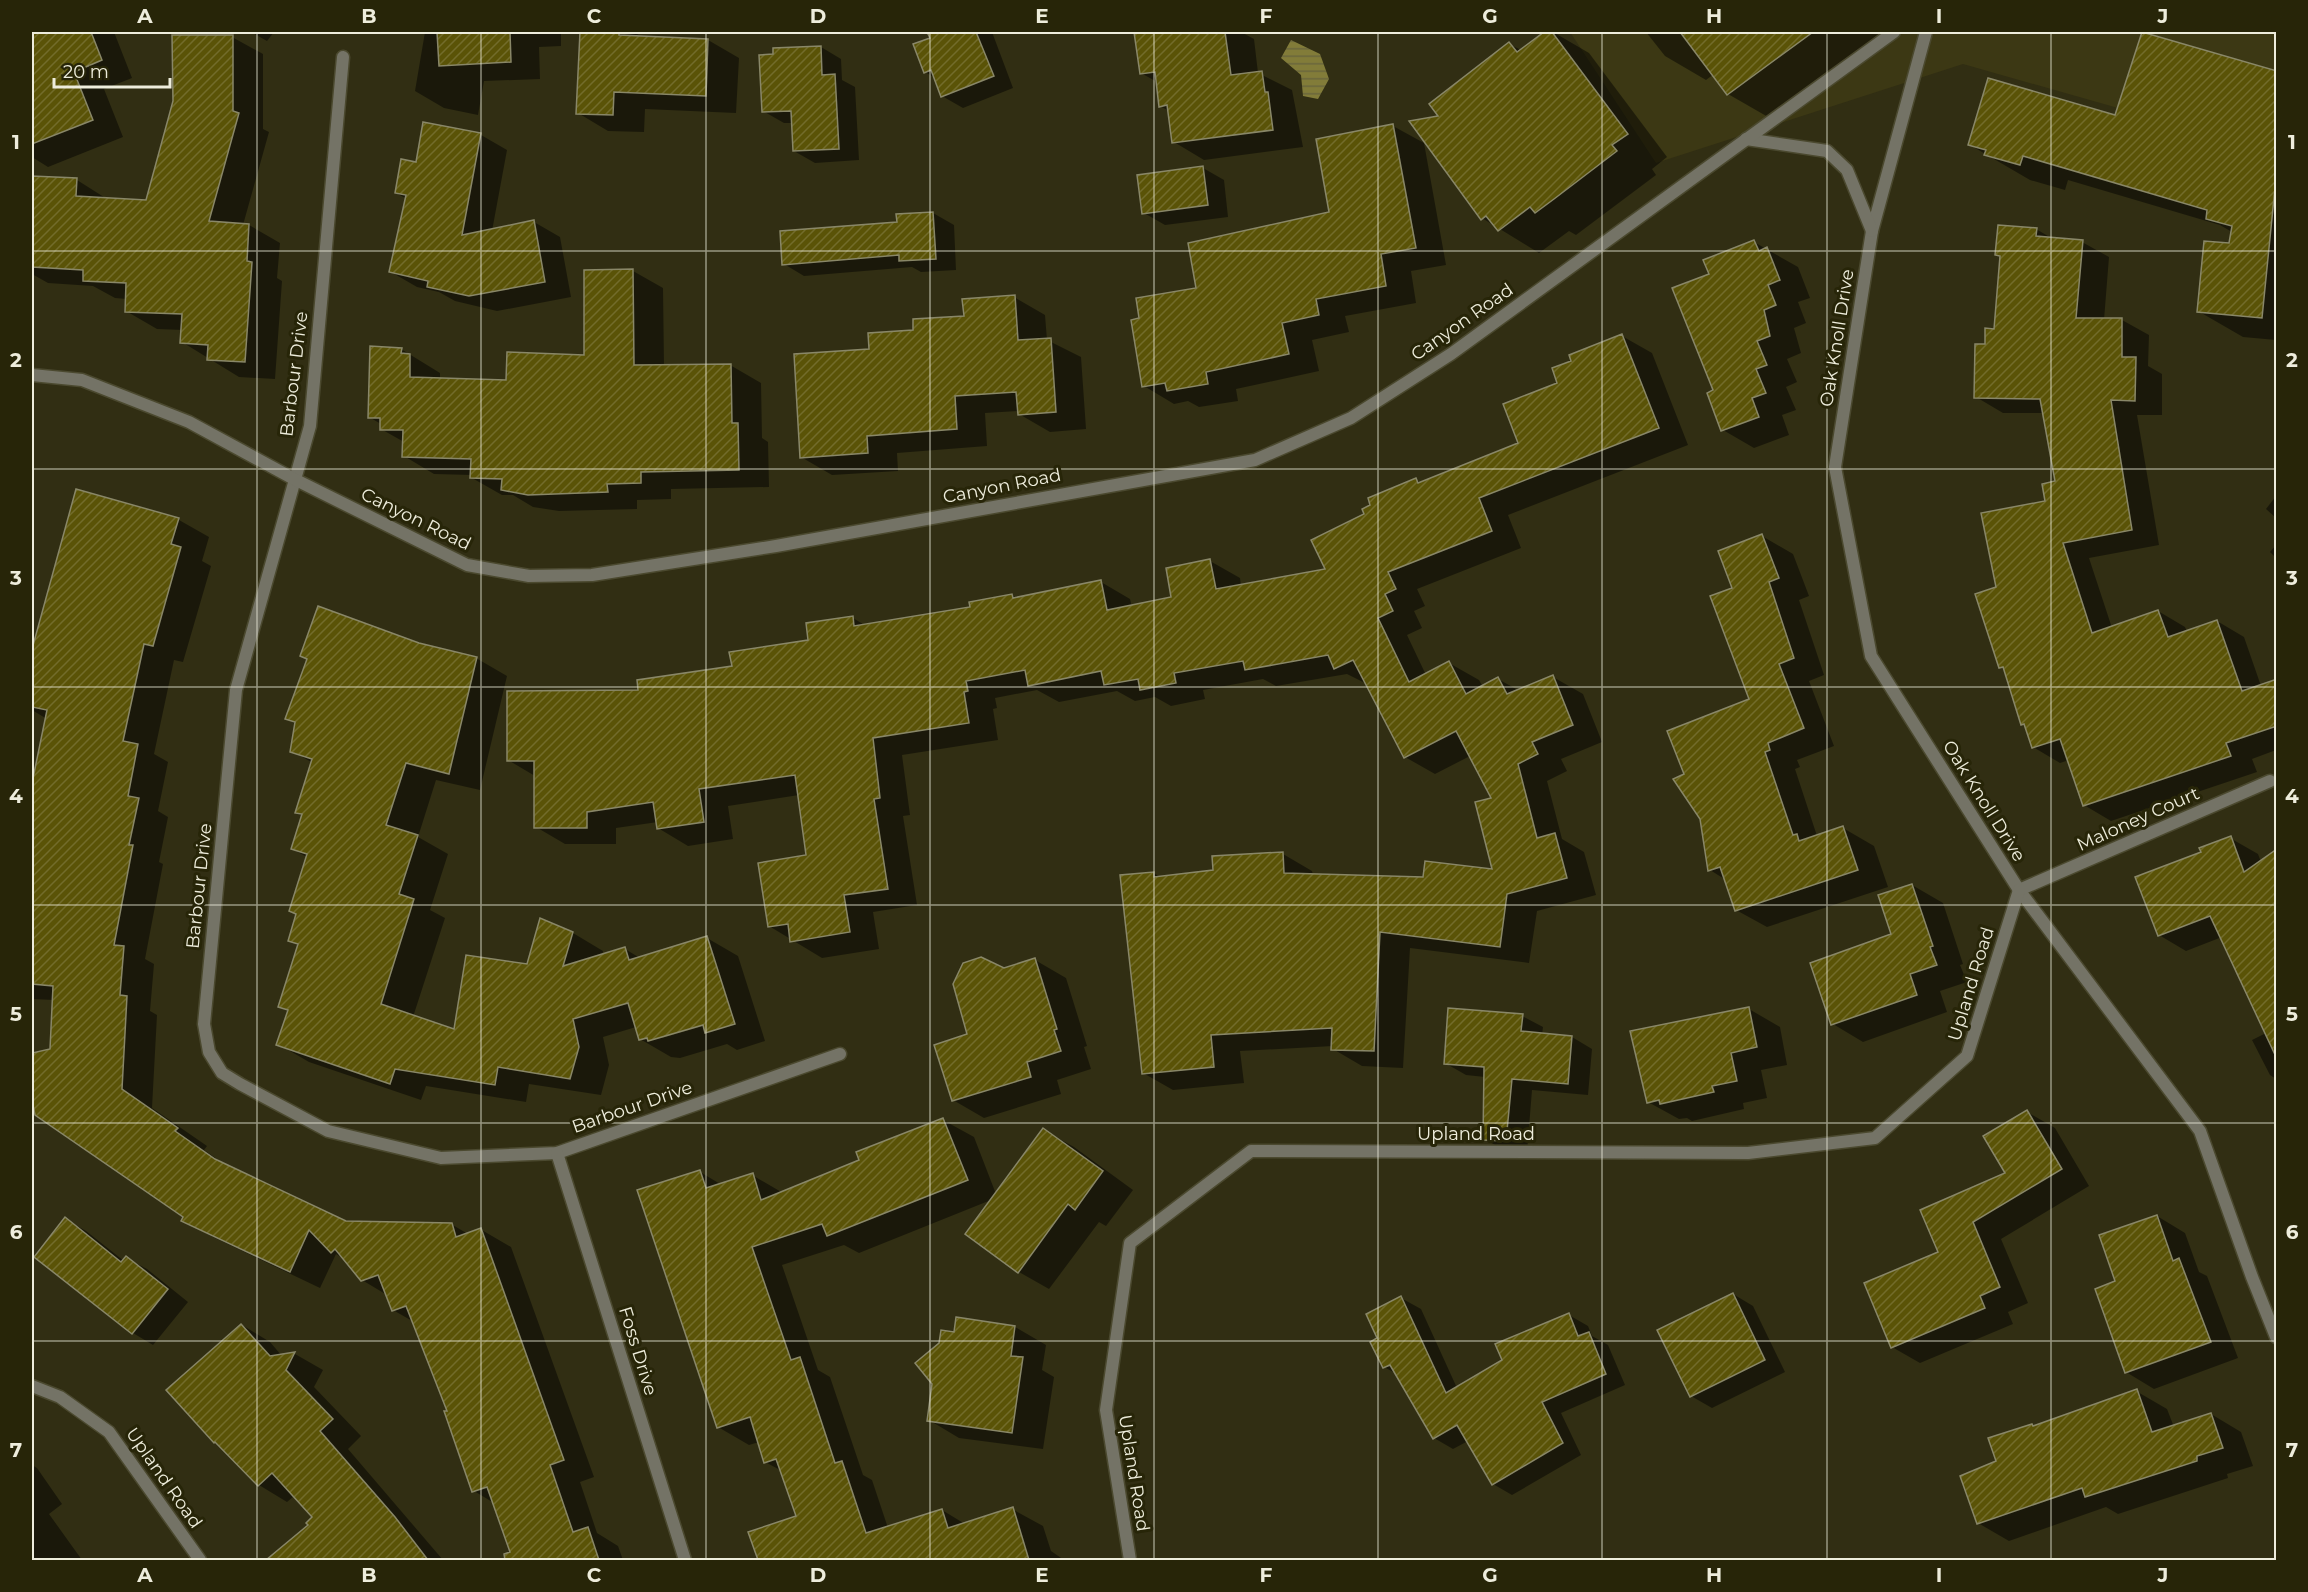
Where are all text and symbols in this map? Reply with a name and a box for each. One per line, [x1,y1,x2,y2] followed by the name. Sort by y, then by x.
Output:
[136,4,153,28] text: A
[361,4,377,28] text: B
[587,4,602,28] text: C
[810,4,826,28] text: D
[1035,4,1049,28] text: E
[1260,4,1273,28] text: F
[1482,4,1498,28] text: G
[1706,4,1722,28] text: H
[1936,4,1942,28] text: I
[2157,4,2168,28] text: J
[54,51,170,89] scale bar
[63,61,109,83] text: 20 m
[12,130,20,154] text: 1
[2288,130,2296,154] text: 1
[1815,268,1859,408] street label: Oak Knoll Drive
[1407,279,1517,365] street label: Canyon Road
[275,310,313,438] street label: Barbour Drive
[10,348,22,372] text: 2
[2286,348,2298,372] text: 2
[941,464,1063,508] street label: Canyon Road
[357,483,475,555] street label: Canyon Road
[9,566,22,590] text: 3
[2285,566,2298,590] text: 3
[1938,736,2030,866] street label: Oak Knoll Drive
[2073,782,2203,856] street label: Maloney Court
[9,784,23,808] text: 4
[2285,784,2299,808] text: 4
[181,822,217,950] street label: Barbour Drive
[1943,924,1999,1044] street label: Upland Road
[10,1002,22,1026] text: 5
[2286,1002,2298,1026] text: 5
[569,1076,695,1138] street label: Barbour Drive
[1417,1123,1535,1145] street label: Upland Road
[10,1220,23,1244] text: 6
[2286,1220,2299,1244] text: 6
[614,1304,662,1398] street label: Foss Drive
[1114,1413,1154,1533] street label: Upland Road
[121,1423,207,1533] street label: Upland Road
[10,1438,22,1462] text: 7
[2286,1438,2298,1462] text: 7
[136,1563,153,1587] text: A
[361,1563,377,1587] text: B
[587,1563,602,1587] text: C
[810,1563,826,1587] text: D
[1035,1563,1049,1587] text: E
[1260,1563,1273,1587] text: F
[1482,1563,1498,1587] text: G
[1706,1563,1722,1587] text: H
[1936,1563,1942,1587] text: I
[2157,1563,2168,1587] text: J

